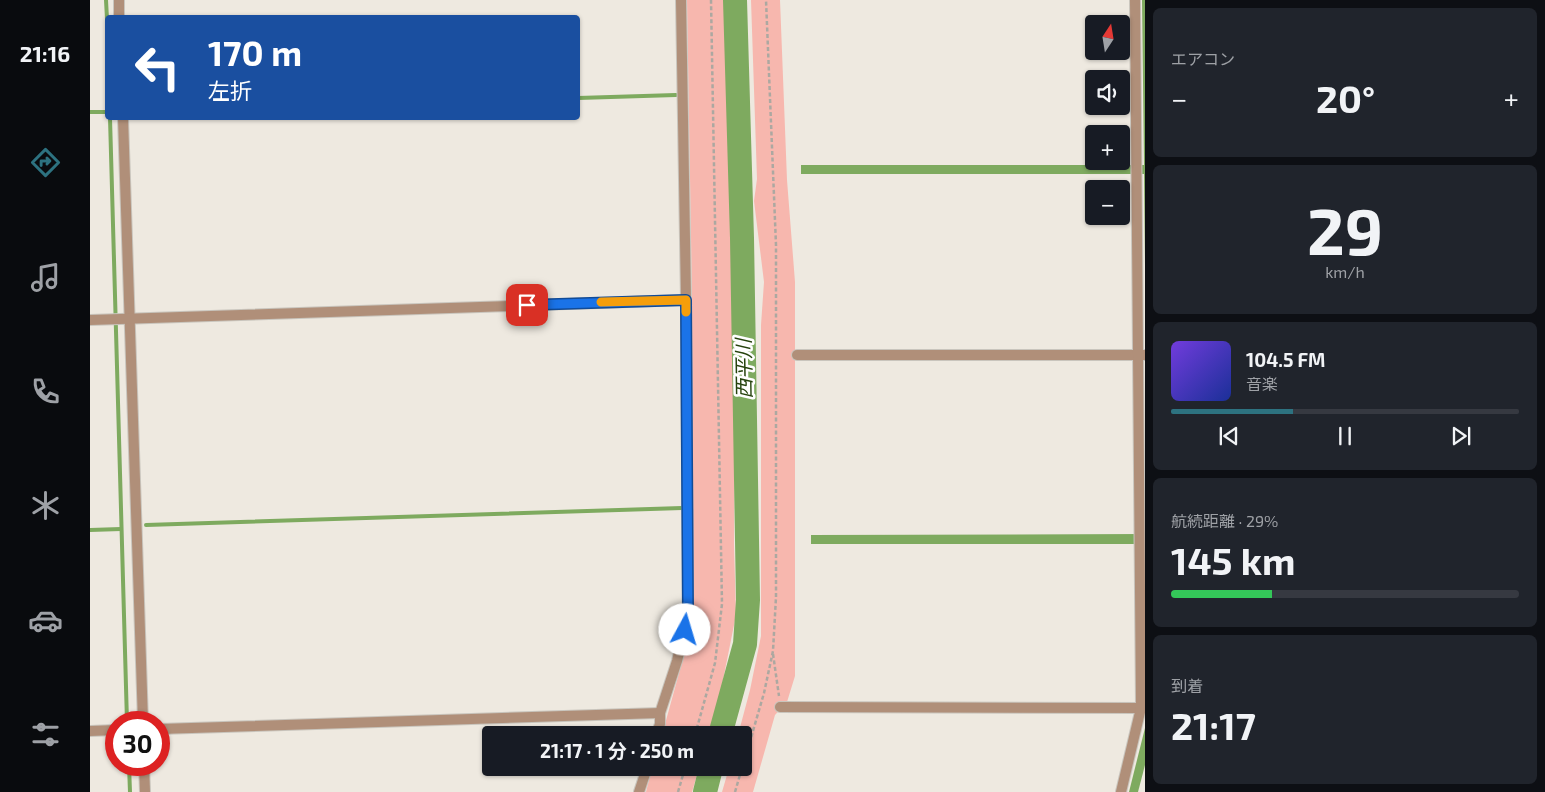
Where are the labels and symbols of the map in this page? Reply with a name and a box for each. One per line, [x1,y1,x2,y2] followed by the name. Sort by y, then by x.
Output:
[1085,15,1130,60] north arrow
[506,284,548,326] pin
[730,337,756,399] water label: 西平川
[658,603,710,655] position arrow
[105,711,170,776] speed limit sign: 30

